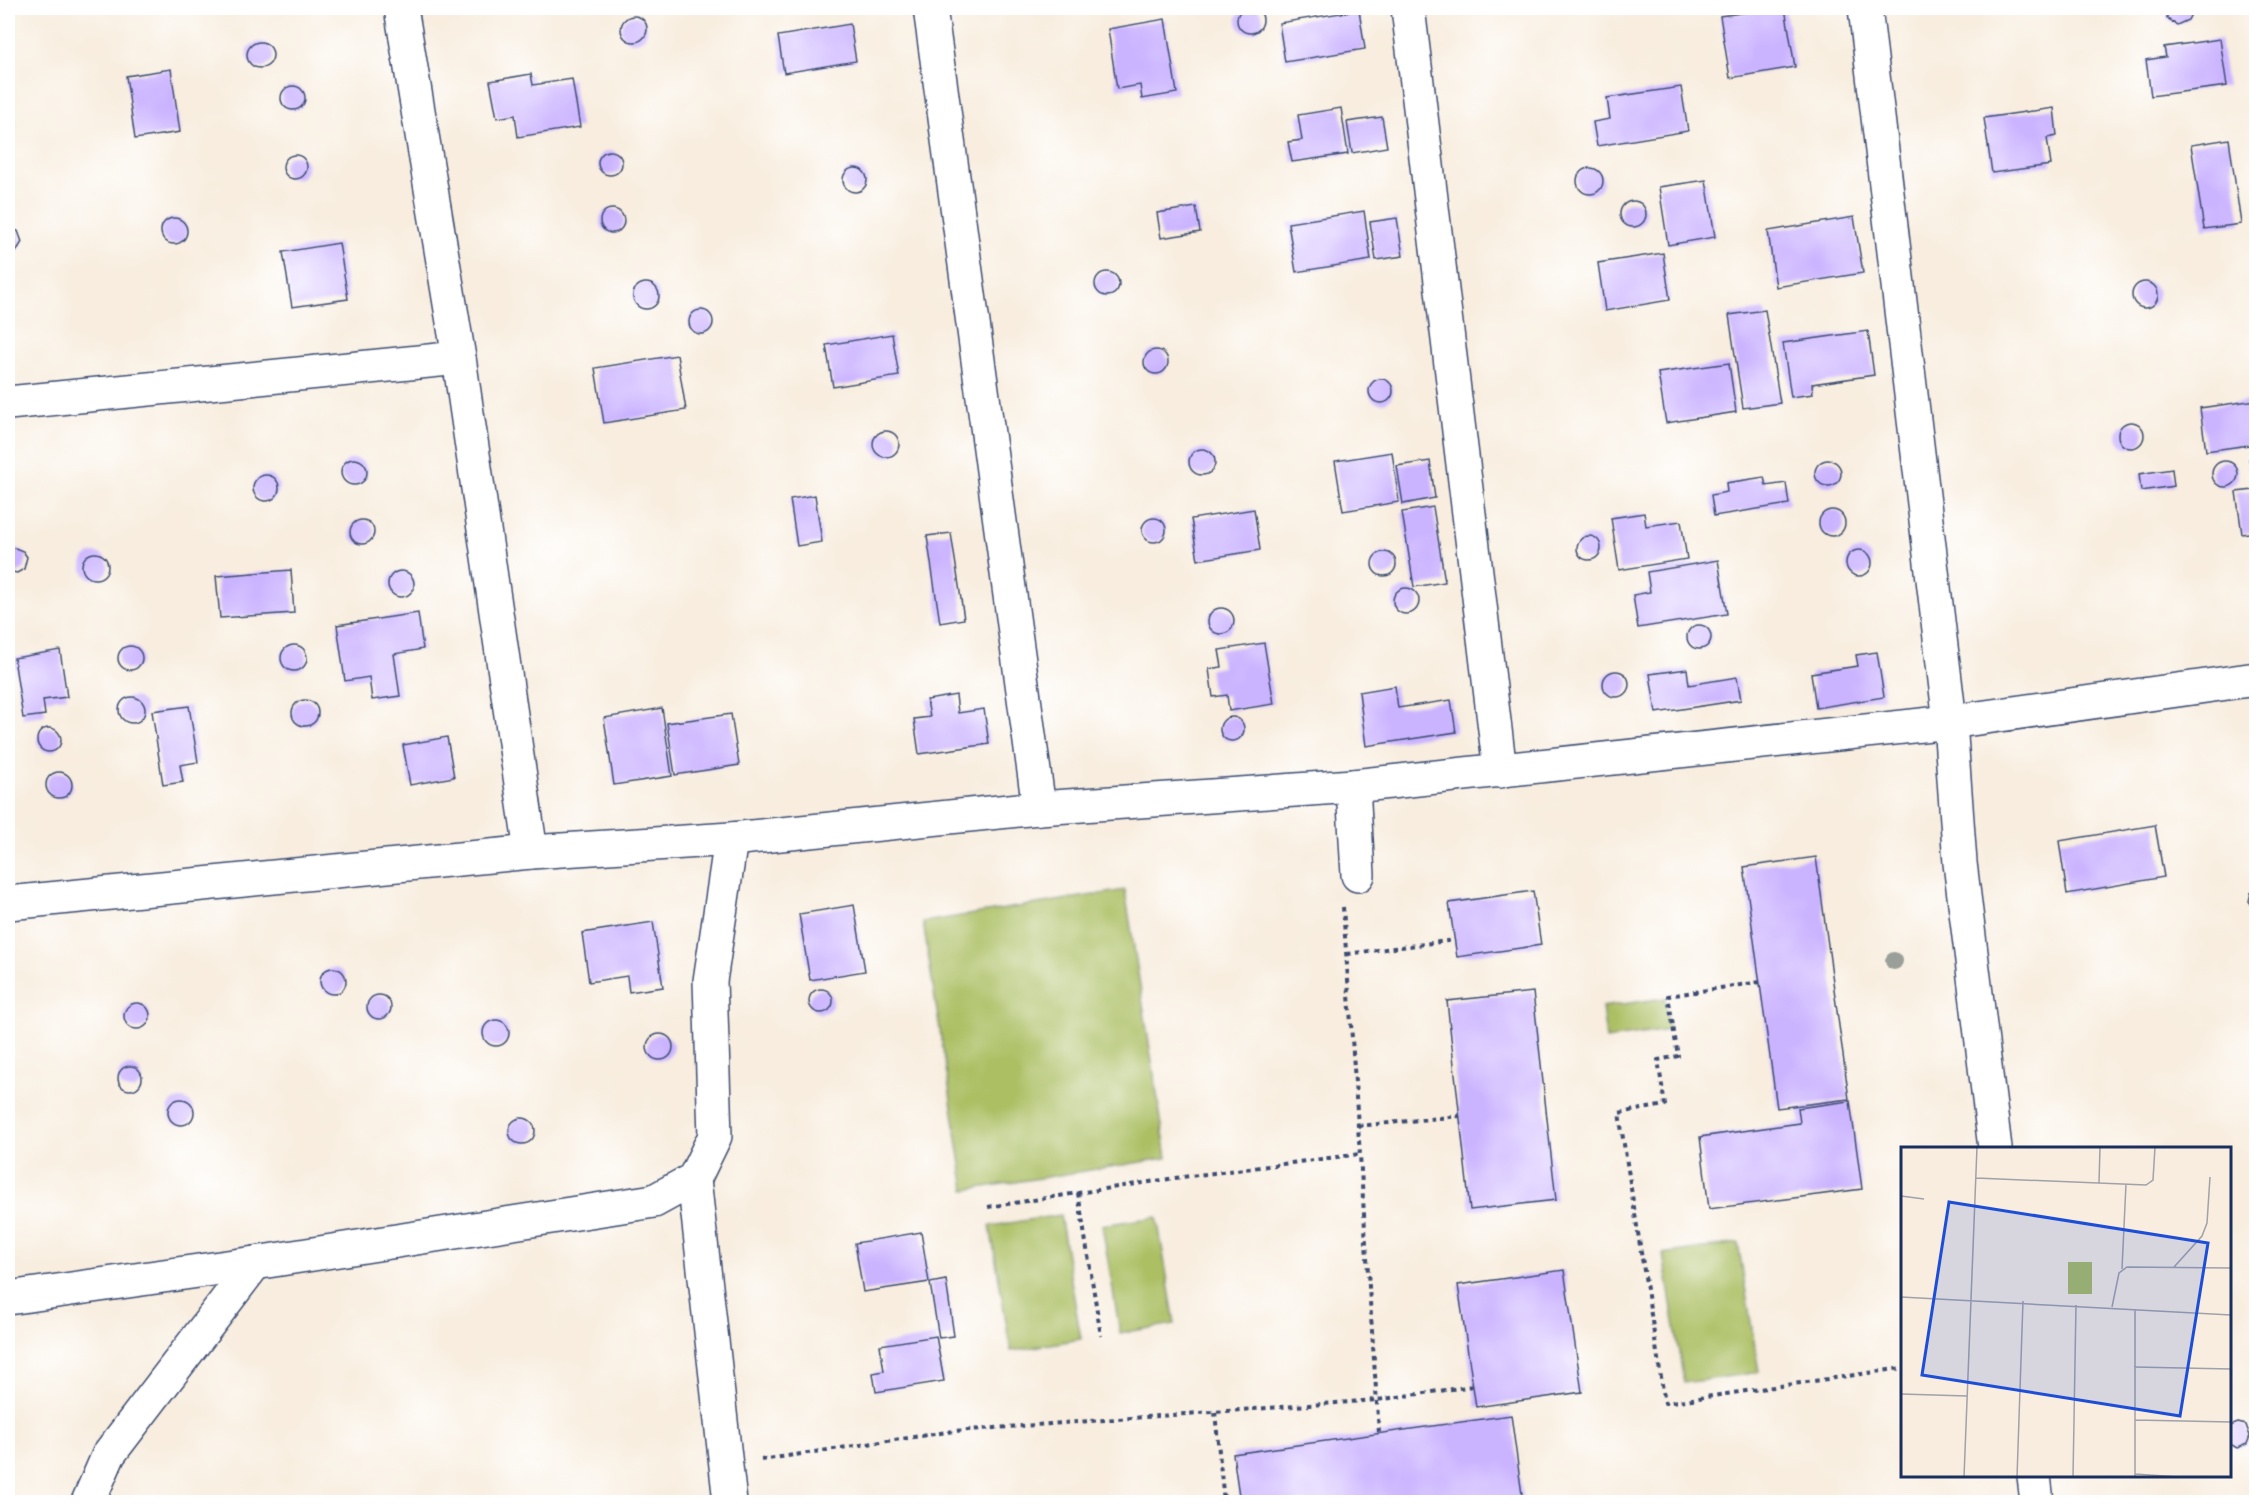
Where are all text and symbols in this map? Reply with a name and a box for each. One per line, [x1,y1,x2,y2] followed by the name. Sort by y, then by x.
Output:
[1901,1147,2231,1477] inset map

